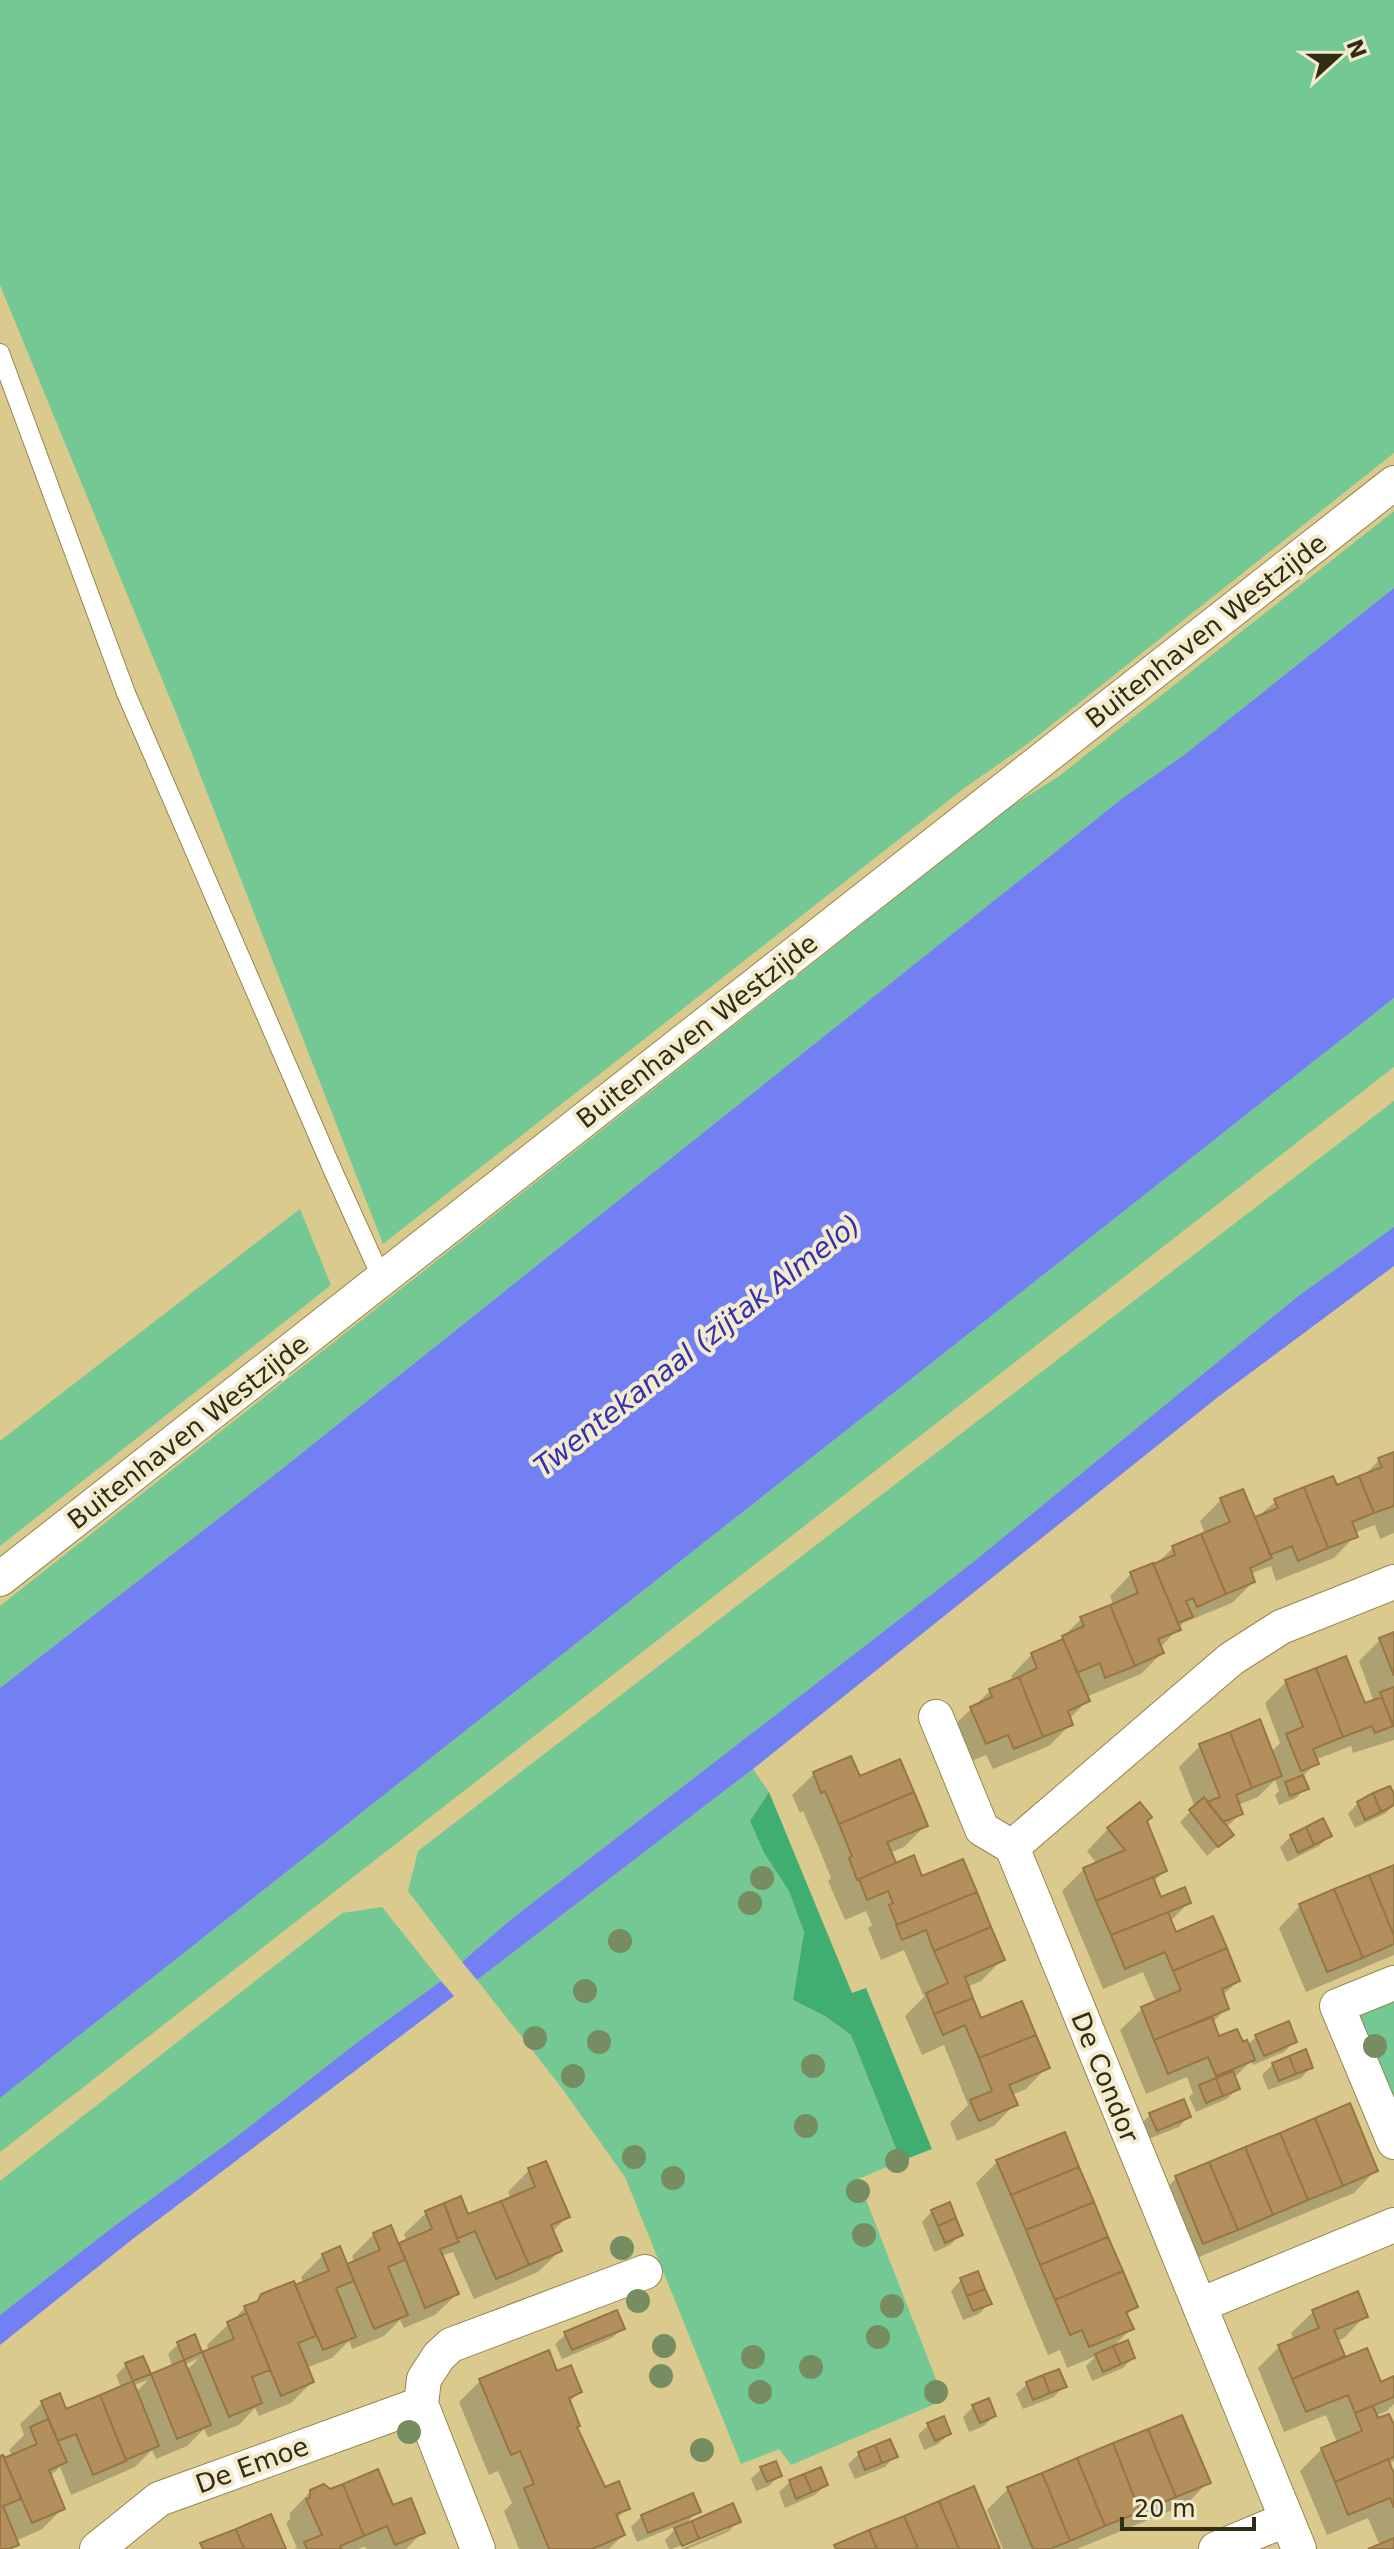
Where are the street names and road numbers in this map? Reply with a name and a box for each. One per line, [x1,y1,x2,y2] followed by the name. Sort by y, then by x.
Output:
[1080,528,1332,734] street label: Buitenhaven Westzijde
[571,928,823,1134] street label: Buitenhaven Westzijde
[62,1329,314,1535] street label: Buitenhaven Westzijde
[1065,2007,1145,2147] street label: De Condor
[191,2431,313,2499] street label: De Emoe

